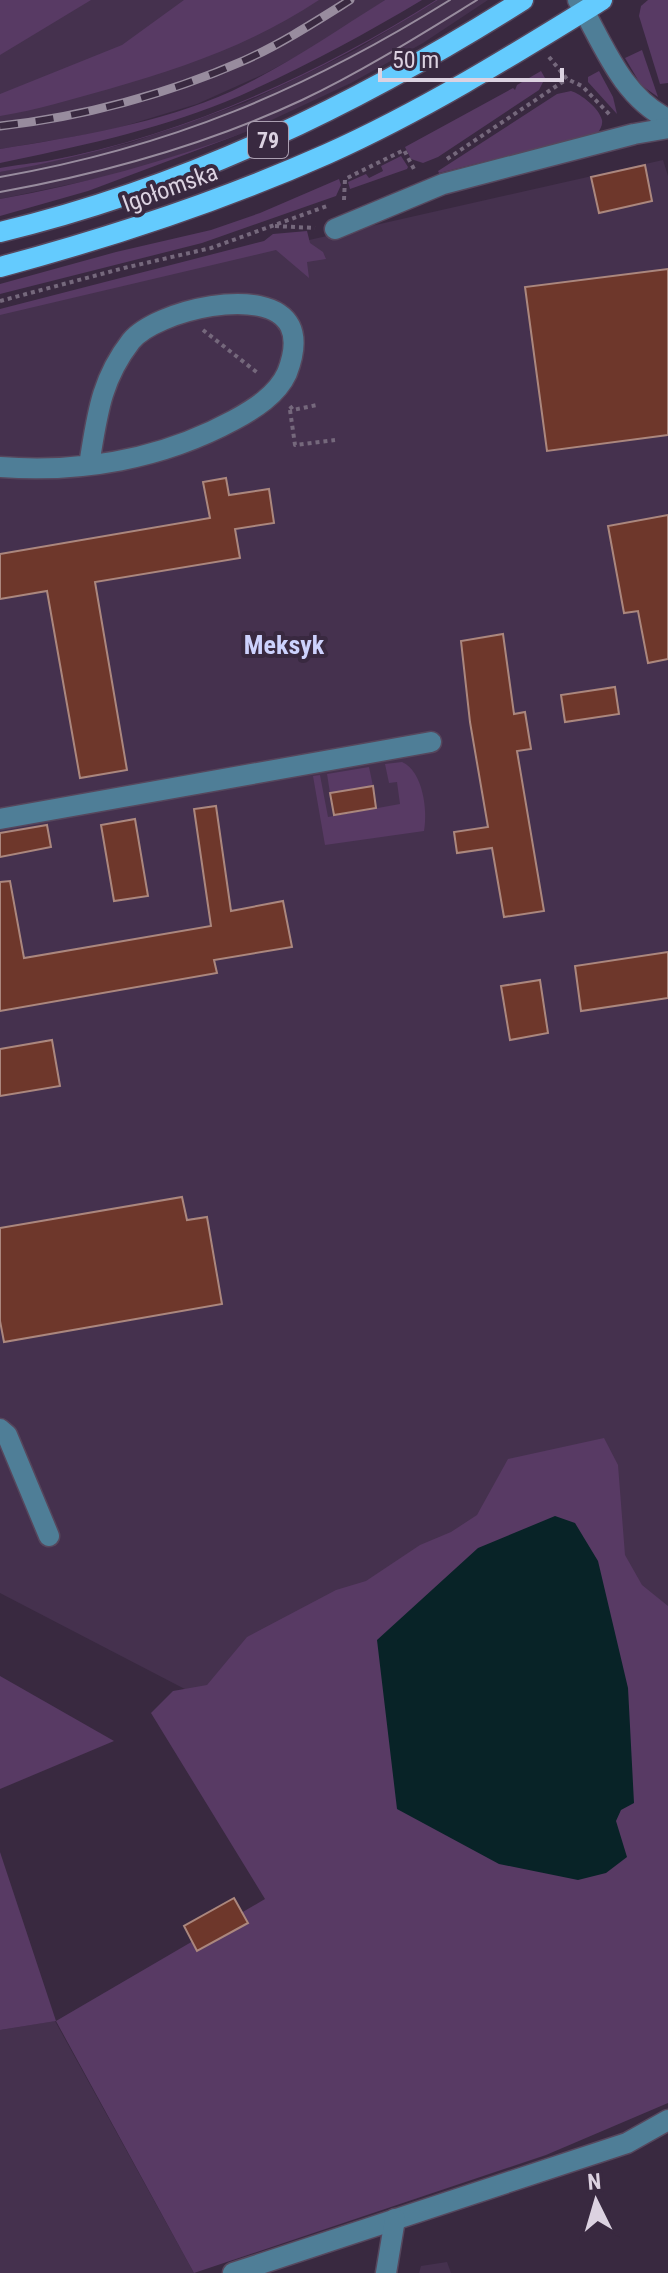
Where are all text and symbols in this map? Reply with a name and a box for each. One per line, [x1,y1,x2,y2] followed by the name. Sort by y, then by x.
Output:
[380,32,562,82] scale bar
[392,46,439,74] text: 50 m
[248,122,288,158] road number: 79
[119,158,221,218] street label: Igołomska
[244,630,325,660] district label: Meksyk
[556,2161,636,2241] north arrow
[586,2169,602,2195] text: N

